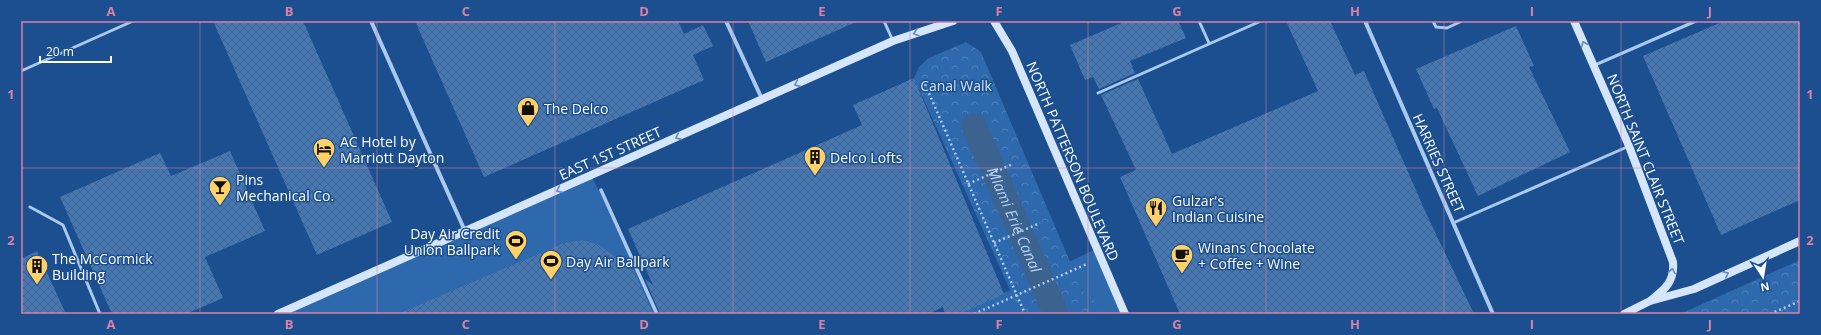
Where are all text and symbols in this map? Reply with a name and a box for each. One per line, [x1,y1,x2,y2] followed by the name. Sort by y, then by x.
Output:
[107,2,116,20] text: A
[285,2,294,20] text: B
[462,2,470,20] text: C
[639,2,649,20] text: D
[818,2,826,20] text: E
[995,2,1003,20] text: F
[1172,2,1182,20] text: G
[1350,2,1360,20] text: H
[1530,2,1534,20] text: I
[1707,2,1712,20] text: J
[913,28,920,37] one-way arrow
[40,38,111,64] scale bar
[1580,40,1588,47] one-way arrow
[46,43,74,60] text: 20 m
[1022,58,1124,264] street label: NORTH PATTERSON BOULEVARD
[1603,71,1689,247] street label: NORTH SAINT CLAIR STREET
[920,76,993,95] park label: Canal Walk
[793,79,801,87] one-way arrow
[7,85,15,103] text: 1
[1806,85,1814,103] text: 1
[515,95,541,128] shop icon: The Delco
[544,99,608,118] place label: The Delco
[1409,110,1470,216] street label: HARRIES STREET
[556,122,664,184] street label: EAST 1ST STREET
[340,132,444,167] place label: AC Hotel by Marriott Dayton
[675,132,682,140] one-way arrow
[311,136,337,169] hotel icon: AC Hotel by Marriott Dayton
[802,144,828,177] building icon: Delco Lofts
[830,148,903,167] place label: Delco Lofts
[983,164,1047,276] water label: MIami Erie Canal
[236,170,334,205] place label: Pins Mechanical Co.
[207,174,233,207] bar icon: Pins Mechanical Co.
[556,185,564,193] one-way arrow
[1172,191,1264,226] place label: Gulzar's Indian Cuisine
[1143,195,1169,228] restaurant icon: Gulzar's Indian Cuisine
[404,224,501,259] place label: Day Air Credit Union Ballpark
[503,228,529,261] sports icon: Day Air Credit Union Ballpark
[7,231,15,249] text: 2
[1806,231,1814,249] text: 2
[1198,238,1315,273] place label: Winans Chocolate + Coffee + Wine
[1169,242,1195,275] cafe icon: Winans Chocolate + Coffee + Wine
[538,248,564,281] sports icon: Day Air Ballpark
[52,249,153,284] place label: The McCormick Building
[566,252,670,271] place label: Day Air Ballpark
[24,253,50,286] building icon: The McCormick Building
[1743,257,1783,297] north arrow
[1667,268,1676,275] one-way arrow
[1722,271,1730,279] one-way arrow
[1759,279,1771,296] text: N
[107,315,116,333] text: A
[285,315,294,333] text: B
[462,315,470,333] text: C
[639,315,649,333] text: D
[818,315,826,333] text: E
[995,315,1003,333] text: F
[1172,315,1182,333] text: G
[1350,315,1360,333] text: H
[1530,315,1534,333] text: I
[1707,315,1712,333] text: J

